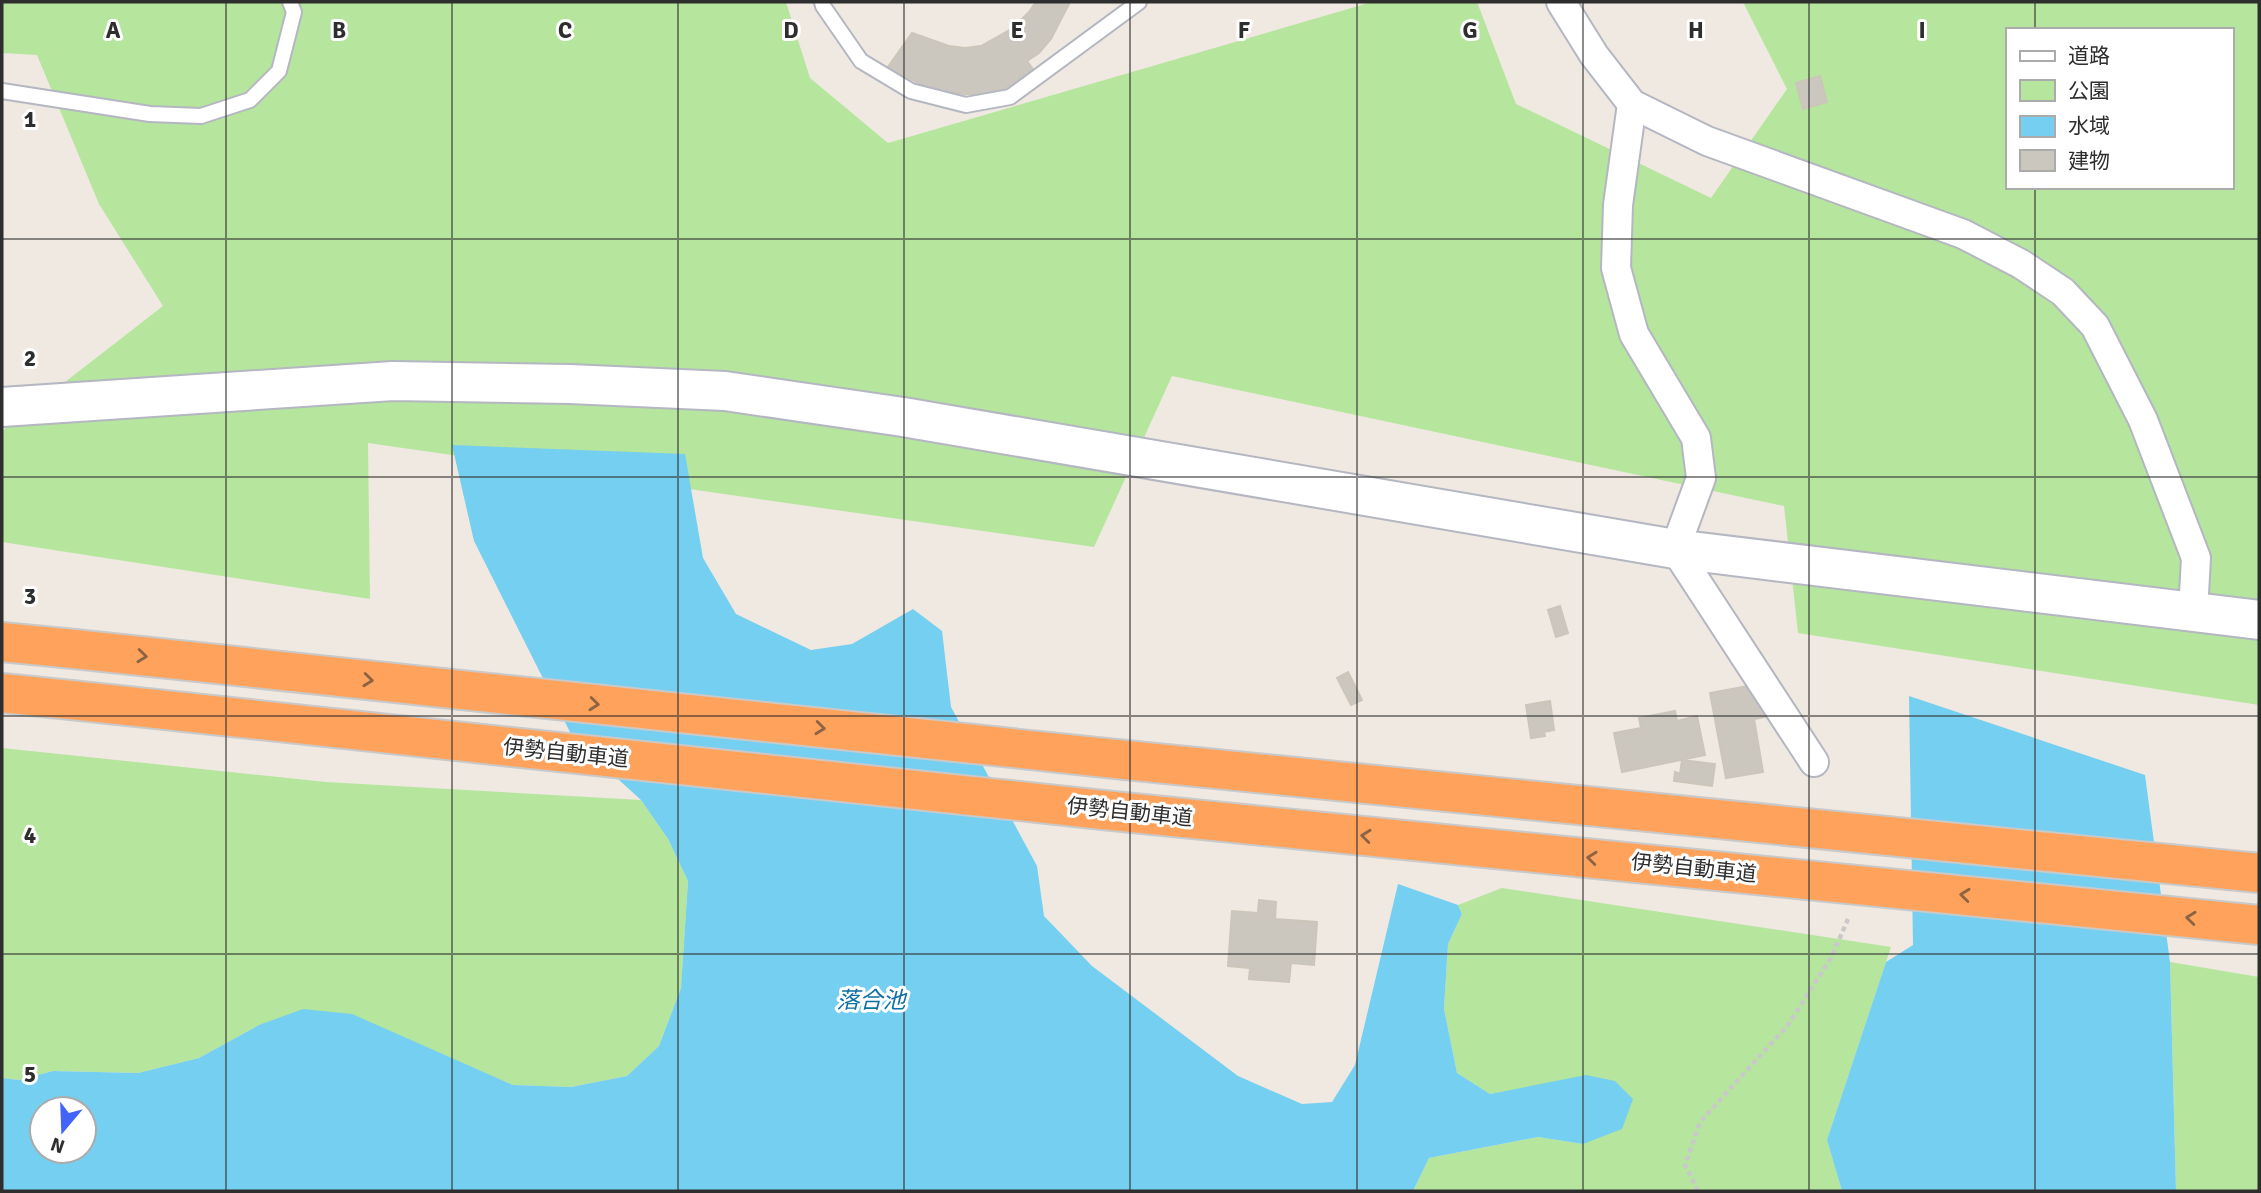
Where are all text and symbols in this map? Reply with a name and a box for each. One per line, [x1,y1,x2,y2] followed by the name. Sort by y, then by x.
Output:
[106,16,121,45] text: A
[332,16,346,45] text: B
[558,16,572,45] text: C
[783,16,799,45] text: D
[1010,16,1024,45] text: E
[1238,16,1250,45] text: F
[1462,16,1478,45] text: G
[1688,16,1704,45] text: H
[1918,16,1926,45] text: I
[2006,28,2233,189] legend
[2068,43,2110,69] text: 道路
[2068,78,2110,104] text: 公園
[24,105,36,134] text: 1
[2068,113,2110,139] text: 水域
[2068,148,2110,174] text: 建物
[24,344,36,373] text: 2
[24,582,36,611] text: 3
[137,648,148,663] one-way arrow
[363,672,374,687] one-way arrow
[589,696,600,711] one-way arrow
[815,720,826,735] one-way arrow
[502,733,630,773] street label: 伊勢自動車道
[1066,792,1194,832] street label: 伊勢自動車道
[24,821,36,850] text: 4
[1360,829,1371,844] one-way arrow
[1630,848,1758,888] street label: 伊勢自動車道
[1586,851,1598,866] one-way arrow
[1959,888,1971,903] one-way arrow
[2186,911,2197,926] one-way arrow
[837,986,908,1015] water label: 落合池
[24,1060,36,1089] text: 5
[28,1095,98,1165] north arrow
[48,1132,68,1159] text: N

